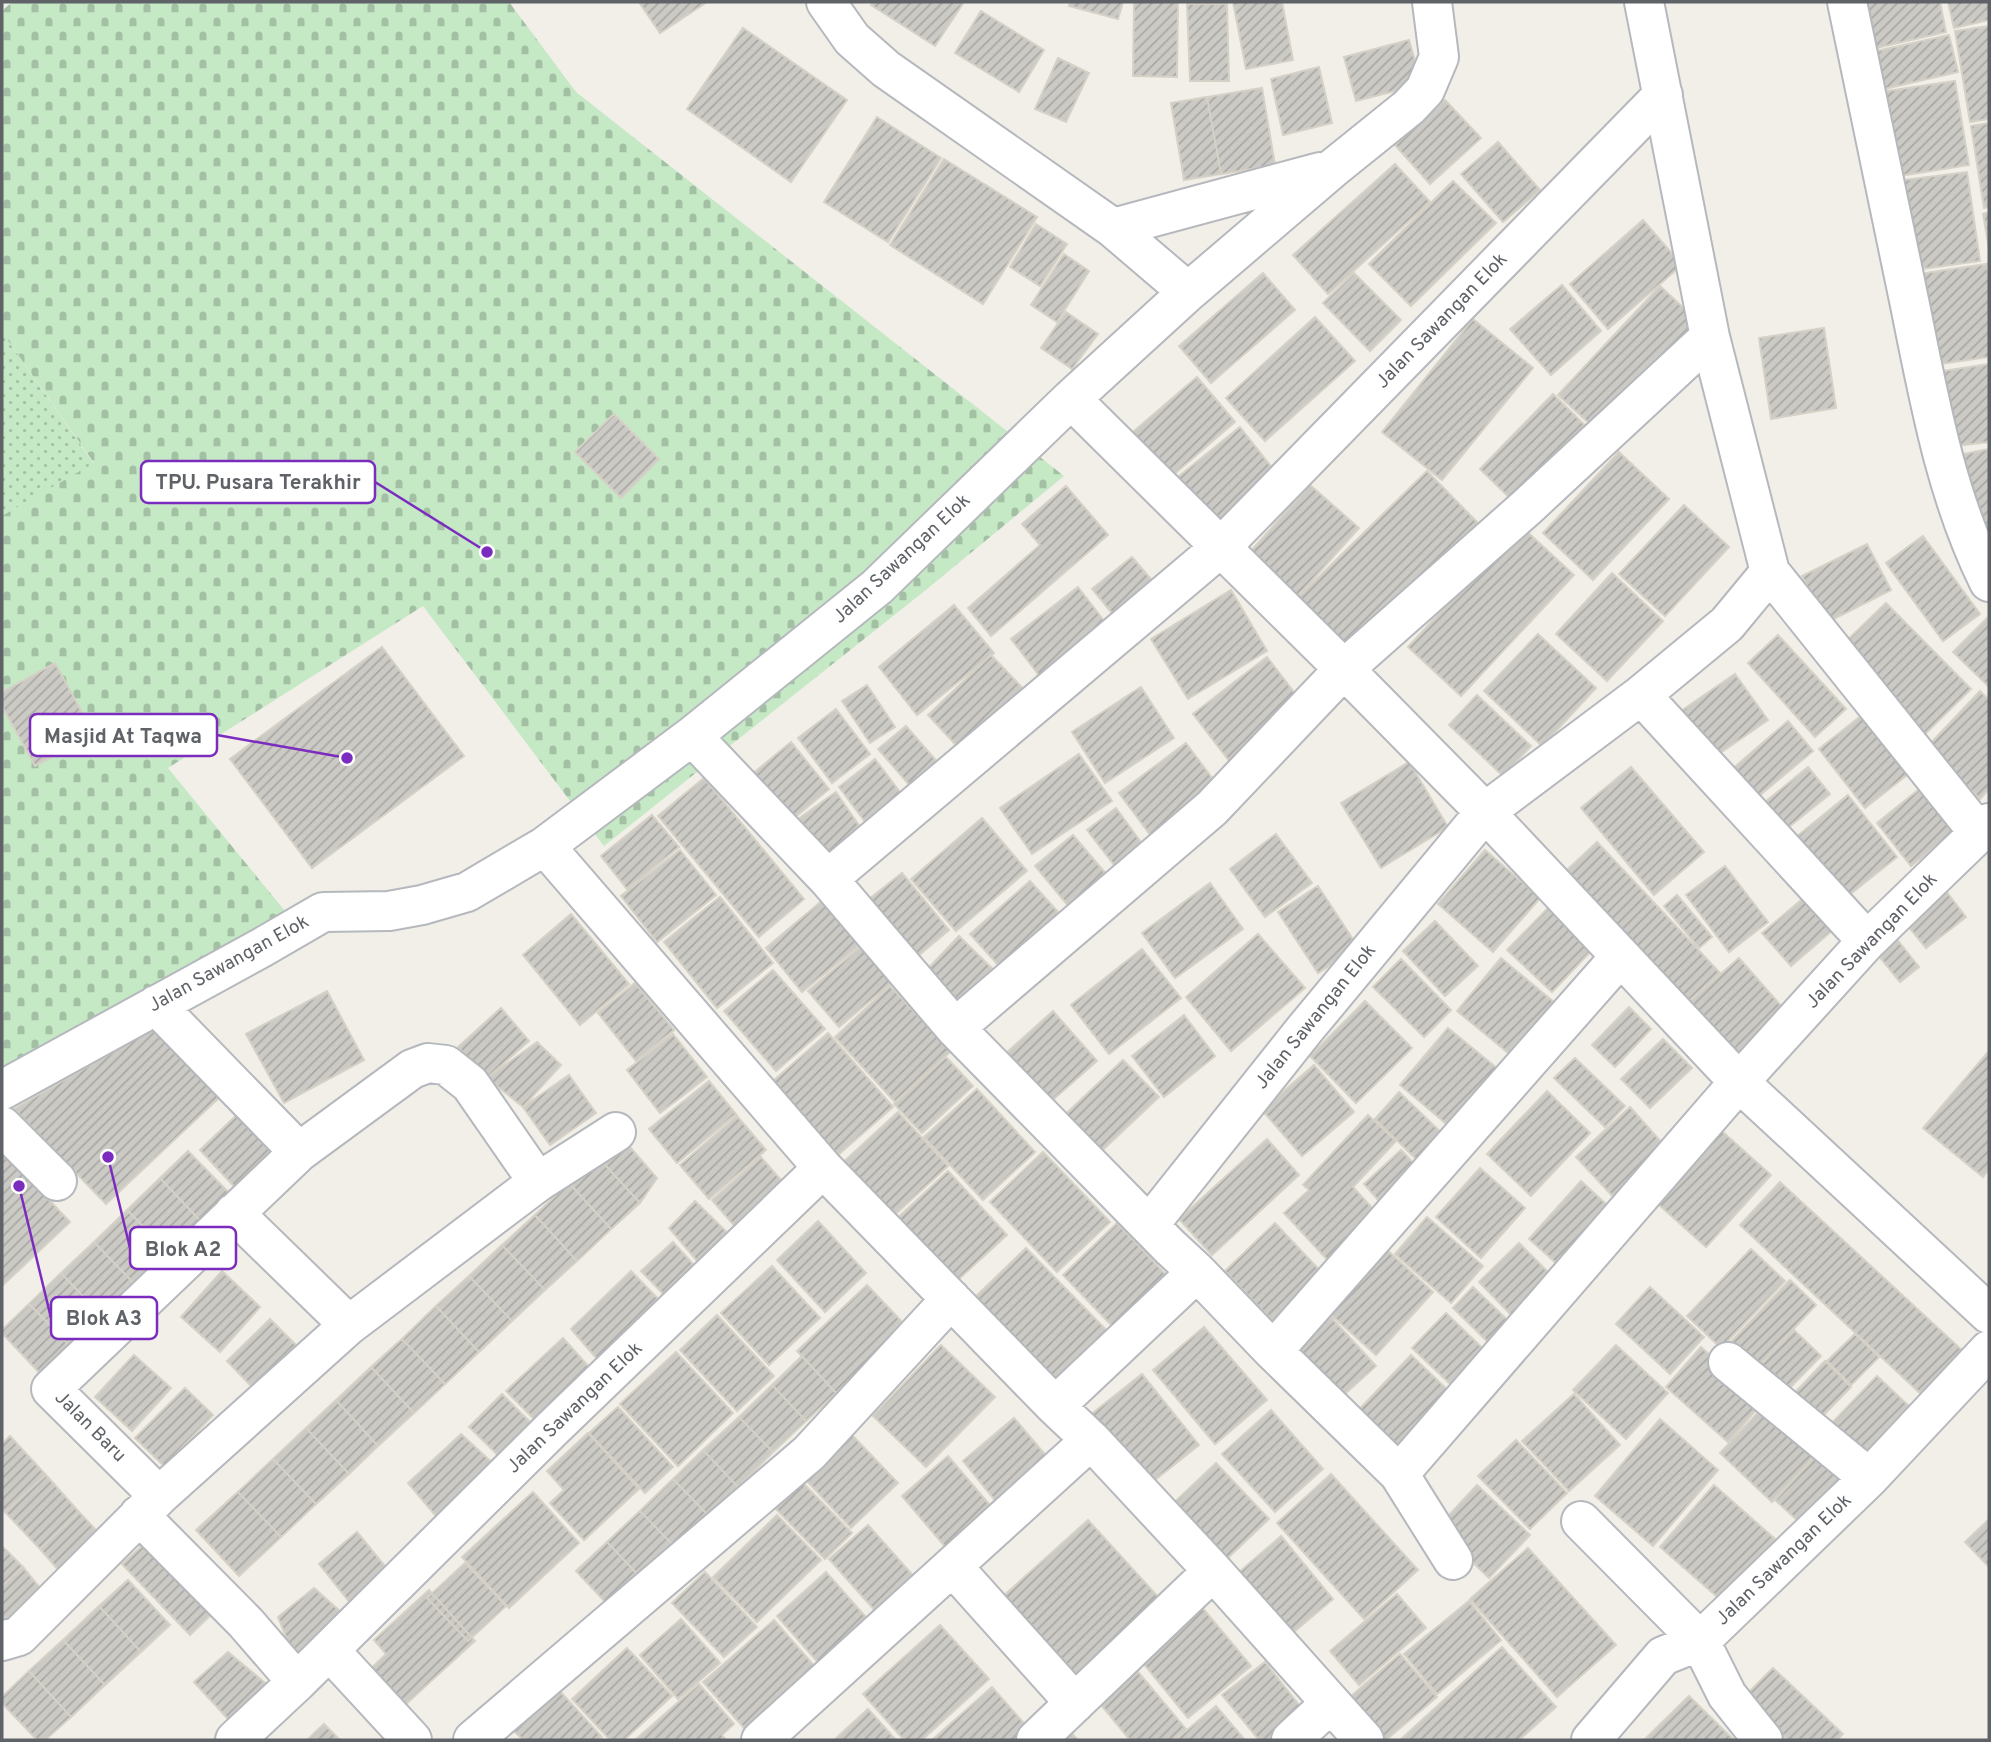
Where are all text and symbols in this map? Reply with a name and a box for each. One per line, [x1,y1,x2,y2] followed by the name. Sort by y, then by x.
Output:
[1371,248,1513,394] street label: Jalan Sawangan Elok
[141,461,375,503] callout: TPU. Pusara Terakhir
[155,470,361,497] text: TPU. Pusara Terakhir
[828,489,976,629] street label: Jalan Sawangan Elok
[30,714,217,756] callout: Masjid At Taqwa
[44,724,202,751] text: Masjid At Taqwa
[1801,868,1943,1014] street label: Jalan Sawangan Elok
[145,910,313,1018] street label: Jalan Sawangan Elok
[1250,940,1382,1094] street label: Jalan Sawangan Elok
[130,1227,236,1269] callout: Blok A2
[145,1237,221,1264] text: Blok A2
[51,1297,157,1339] callout: Blok A3
[66,1306,142,1333] text: Blok A3
[502,1337,648,1479] street label: Jalan Sawangan Elok
[49,1386,131,1468] street label: Jalan Baru
[1711,1489,1857,1631] street label: Jalan Sawangan Elok

